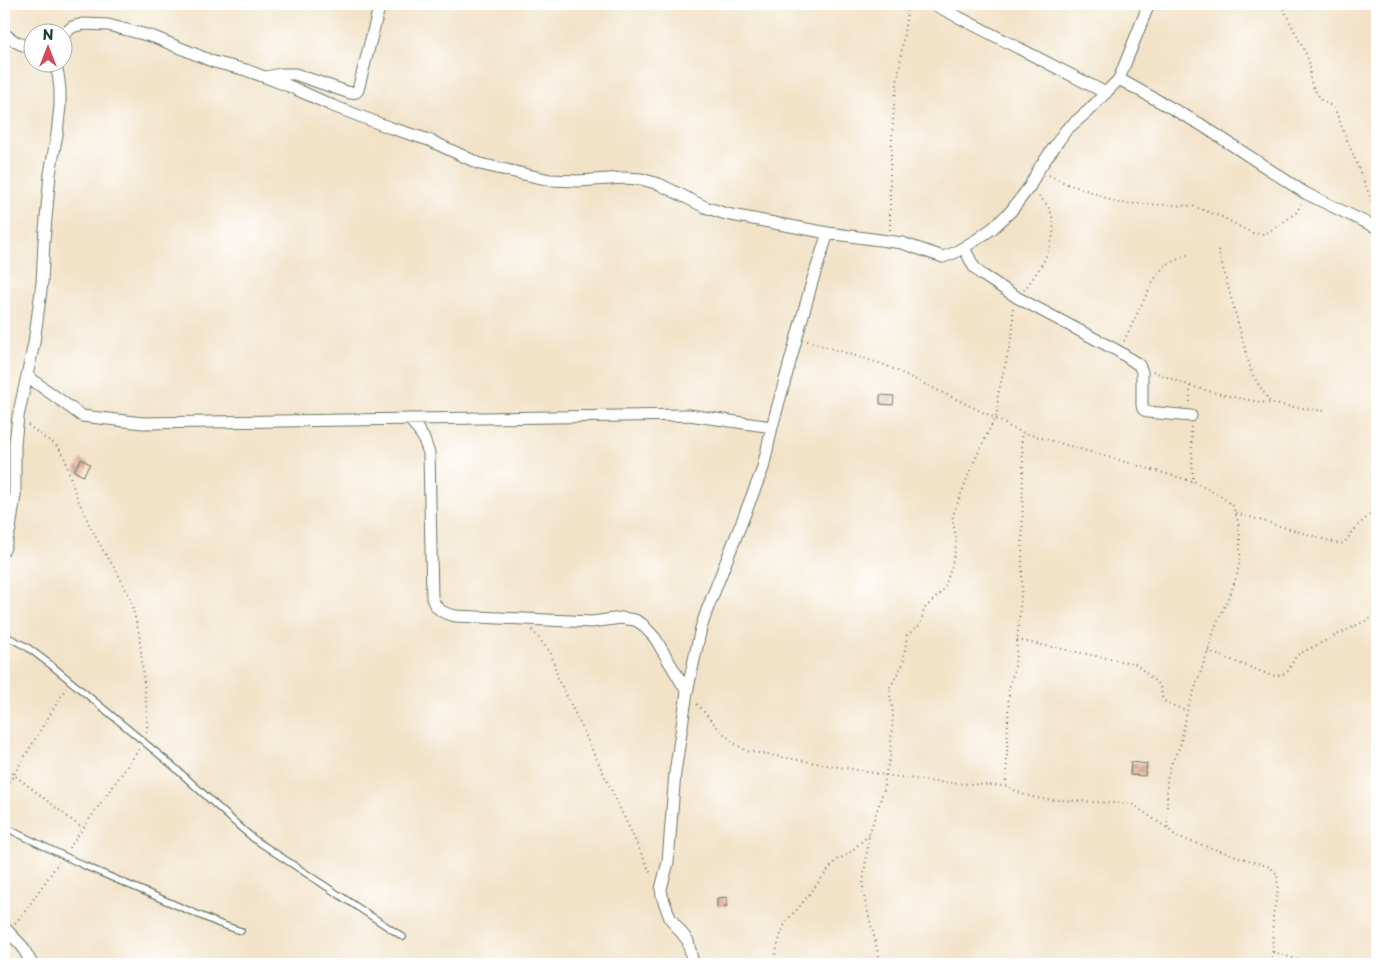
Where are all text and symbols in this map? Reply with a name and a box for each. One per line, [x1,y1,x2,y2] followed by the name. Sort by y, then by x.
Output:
[22,22,72,72] north arrow
[42,24,54,45] text: N

